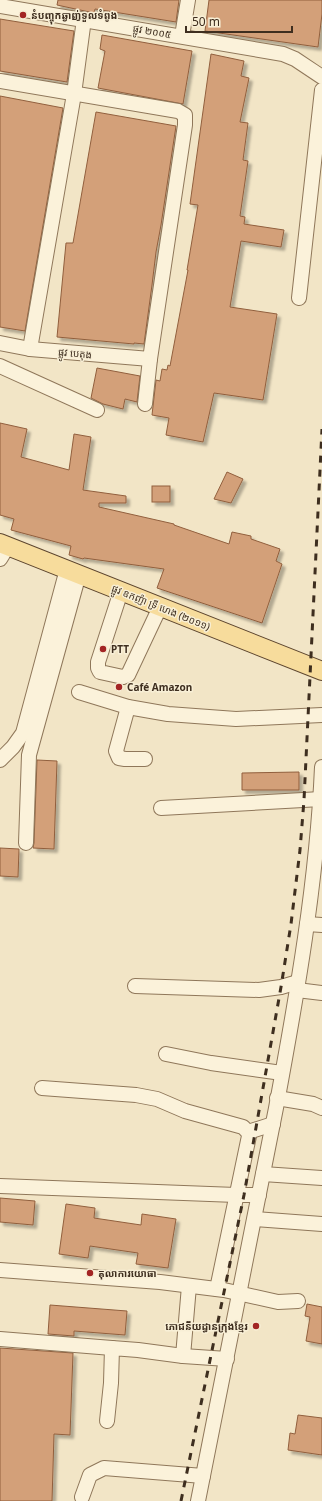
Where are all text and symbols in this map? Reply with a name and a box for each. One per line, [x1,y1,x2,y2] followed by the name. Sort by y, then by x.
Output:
[31,8,117,25] place label: នំបញ្ចុកឆ្ងាញ់ទួលទំពូង
[186,8,292,34] scale bar
[18,10,28,20] marker: នំបញ្ចុកឆ្ងាញ់ទួលទំពូង
[192,13,220,30] text: 50 m
[131,21,172,44] street label: ផ្លូវ ២០០៥
[57,345,93,364] street label: ផ្លូវ បេតុង
[109,581,212,636] street label: ផ្លូវ ឧកញ៉ា ទ្រី ហេង (២០១១)
[111,642,129,656] place label: PTT
[98,644,108,654] marker: PTT
[127,680,192,694] place label: Café Amazon
[114,682,124,692] marker: Café Amazon
[98,1266,157,1280] place label: តុលាការយោធា
[85,1268,95,1278] marker: តុលាការយោធា
[165,1319,248,1333] place label: ភោជនីយដ្ធានក្រុងខ្មែរ
[251,1321,261,1331] marker: ភោជនីយដ្ធានក្រុងខ្មែរ

